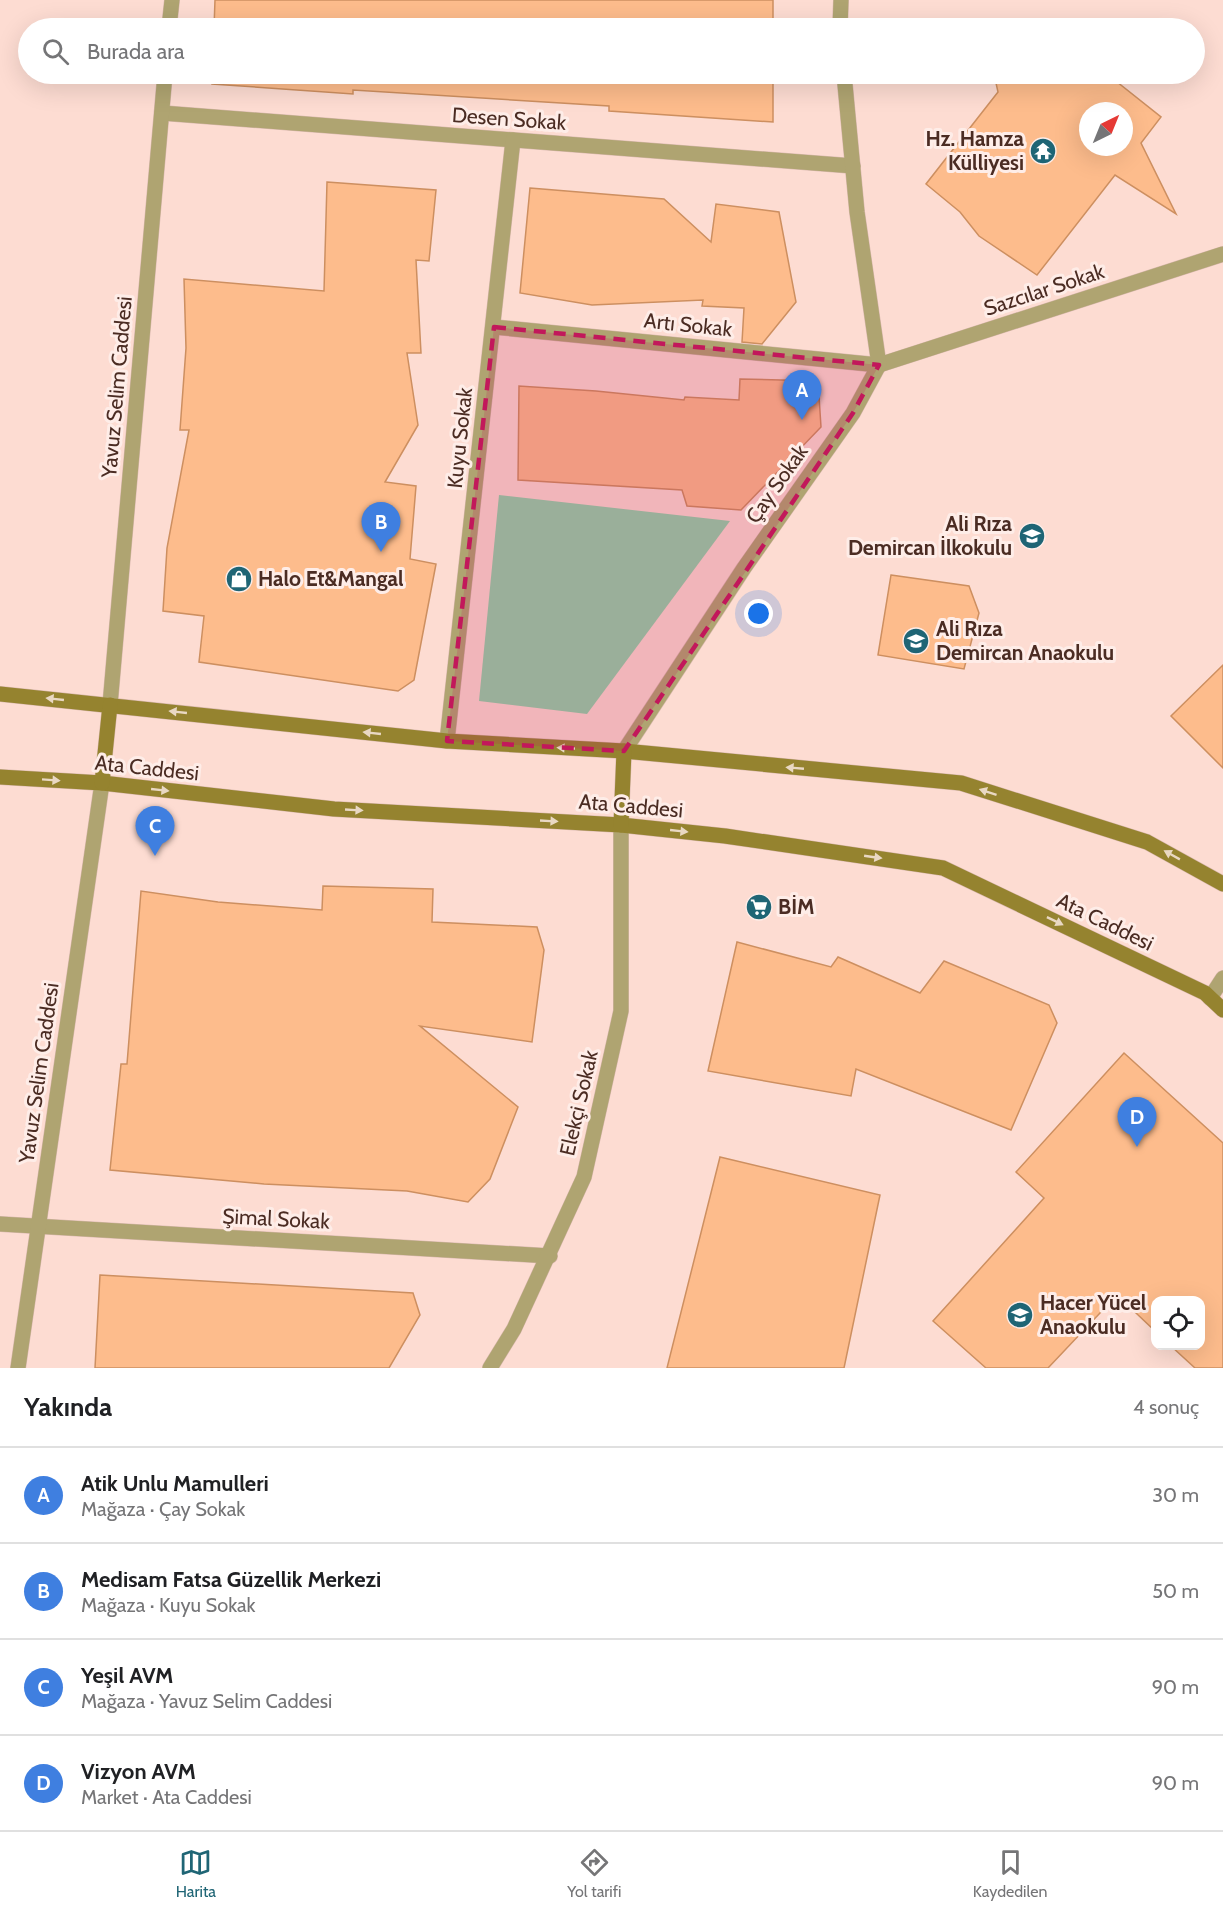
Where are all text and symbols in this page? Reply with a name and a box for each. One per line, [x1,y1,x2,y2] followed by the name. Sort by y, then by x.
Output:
[18,18,1205,84] search box
[39,35,72,68] icon: search
[87,38,185,65] text: Burada ara
[451,102,568,135] street label: Desen Sokak
[1079,102,1133,156] north arrow
[925,126,1025,175] place label: Hz. Hamza Külliyesi
[1028,136,1058,166] temple icon: Hz. Hamza Külliyesi
[981,258,1108,321] street label: Sazcılar Sokak
[96,295,137,480] street label: Yavuz Selim Caddesi
[643,307,734,342] street label: Artı Sokak
[782,370,822,420] pin: A
[442,386,477,490] street label: Kuyu Sokak
[740,439,813,528] street label: Çay Sokak
[362,502,400,552] pin: B
[848,511,1013,560] place label: Ali Rıza Demircan İlkokulu
[1017,521,1047,551] school or university icon: Ali Rıza Demircan İlkokulu
[224,564,254,594] shop icon: Halo Et&Mangal
[258,566,404,591] place label: Halo Et&Mangal
[744,599,773,628] your location
[936,616,1114,665] place label: Ali Rıza Demircan Anaokulu
[901,626,931,656] school or university icon: Ali Rıza Demircan Anaokulu
[45,694,64,704] one-way arrow
[168,707,187,717] one-way arrow
[362,728,381,738] one-way arrow
[557,743,576,752] one-way arrow
[94,750,200,785] street label: Ata Caddesi
[785,763,804,773] one-way arrow
[41,775,60,785] one-way arrow
[151,785,170,795] one-way arrow
[979,786,997,796] one-way arrow
[578,788,684,823] street label: Ata Caddesi
[136,806,174,856] pin: C
[344,806,363,815] one-way arrow
[539,816,558,826] one-way arrow
[670,826,689,836] one-way arrow
[1164,850,1180,861] one-way arrow
[863,853,882,862] one-way arrow
[1053,887,1158,956] street label: Ata Caddesi
[744,892,774,922] supermarket icon: BİM
[778,894,815,919] place label: BİM
[1046,917,1063,926] one-way arrow
[13,981,64,1166] street label: Yavuz Selim Caddesi
[554,1047,603,1158] street label: Elekçi Sokak
[1118,1098,1156,1147] pin: D
[222,1203,331,1234] street label: Şimal Sokak
[1040,1290,1147,1339] place label: Hacer Yücel Anaokulu
[1151,1296,1205,1350] map controls
[1151,1296,1205,1350] button: locate
[1005,1300,1035,1330] school or university icon: Hacer Yücel Anaokulu
[24,1391,112,1423] text: Yakında
[1133,1395,1199,1419] text: 4 sonuç
[81,1470,269,1497] text: Atik Unlu Mamulleri
[37,1483,50,1507] text: A
[1152,1483,1199,1507] text: 30 m
[81,1497,245,1521] text: Mağaza · Çay Sokak
[81,1566,381,1593] text: Medisam Fatsa Güzellik Merkezi
[37,1579,50,1603] text: B
[1152,1579,1199,1603] text: 50 m
[81,1593,256,1617] text: Mağaza · Kuyu Sokak
[81,1662,173,1689] text: Yeşil AVM
[37,1675,50,1699] text: C
[1152,1675,1199,1699] text: 90 m
[81,1689,332,1713] text: Mağaza · Yavuz Selim Caddesi
[81,1758,196,1785] text: Vizyon AVM
[36,1771,51,1795] text: D
[1152,1771,1199,1795] text: 90 m
[81,1785,252,1809] text: Market · Ata Caddesi
[176,1846,216,1901] tab: Harita
[567,1846,621,1901] tab: Yol tarifi
[973,1846,1047,1901] tab: Kaydedilen

